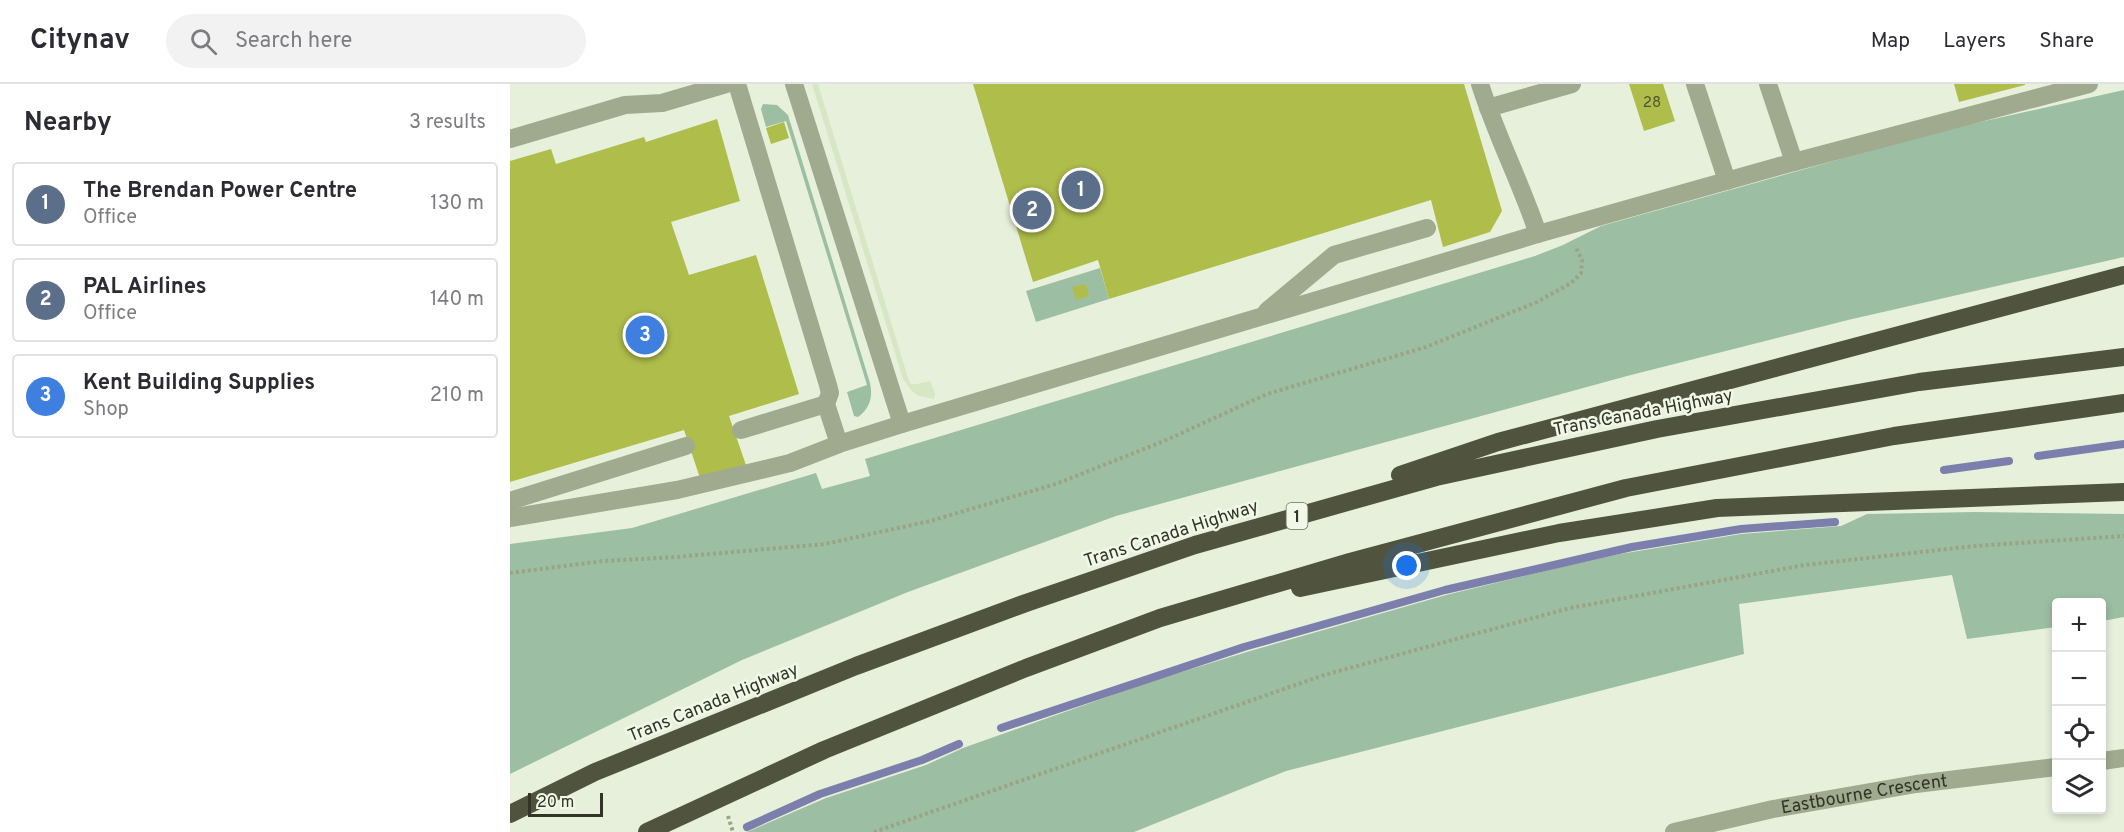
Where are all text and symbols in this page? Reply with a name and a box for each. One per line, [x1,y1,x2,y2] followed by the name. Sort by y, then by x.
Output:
[166,14,586,68] search box
[30,23,130,59] text: Citynav
[187,25,220,58] icon: search
[235,28,352,55] text: Search here
[1871,28,1910,55] text: Map
[1943,28,2006,55] text: Layers
[2039,28,2094,55] text: Share
[1643,94,1661,113] house number: 28
[24,107,112,140] text: Nearby
[409,110,486,136] text: 3 results
[1062,168,1100,212] pin: 1
[83,178,357,205] text: The Brendan Power Centre
[1012,188,1052,232] pin: 2
[42,191,50,217] text: 1
[430,191,484,217] text: 130 m
[83,205,137,231] text: Office
[83,274,207,301] text: PAL Airlines
[39,287,52,313] text: 2
[430,287,484,313] text: 140 m
[83,301,137,327] text: Office
[626,312,664,358] pin: 3
[83,370,315,397] text: Kent Building Supplies
[40,383,52,409] text: 3
[430,383,484,409] text: 210 m
[1552,385,1735,442] street label: Trans Canada Highway
[83,397,129,423] text: Shop
[1081,495,1262,574] street label: Trans Canada Highway
[1286,503,1308,529] road number: 1
[1392,551,1421,580] your location
[2052,598,2106,814] map controls
[2052,598,2106,652] button: +
[2052,652,2106,706] button: −
[625,659,802,748] street label: Trans Canada Highway
[2052,706,2106,760] button: locate
[2052,760,2106,814] button: layers
[1779,770,1949,820] street label: Eastbourne Crescent
[528,790,603,818] scale bar
[537,793,574,813] text: 20 m

